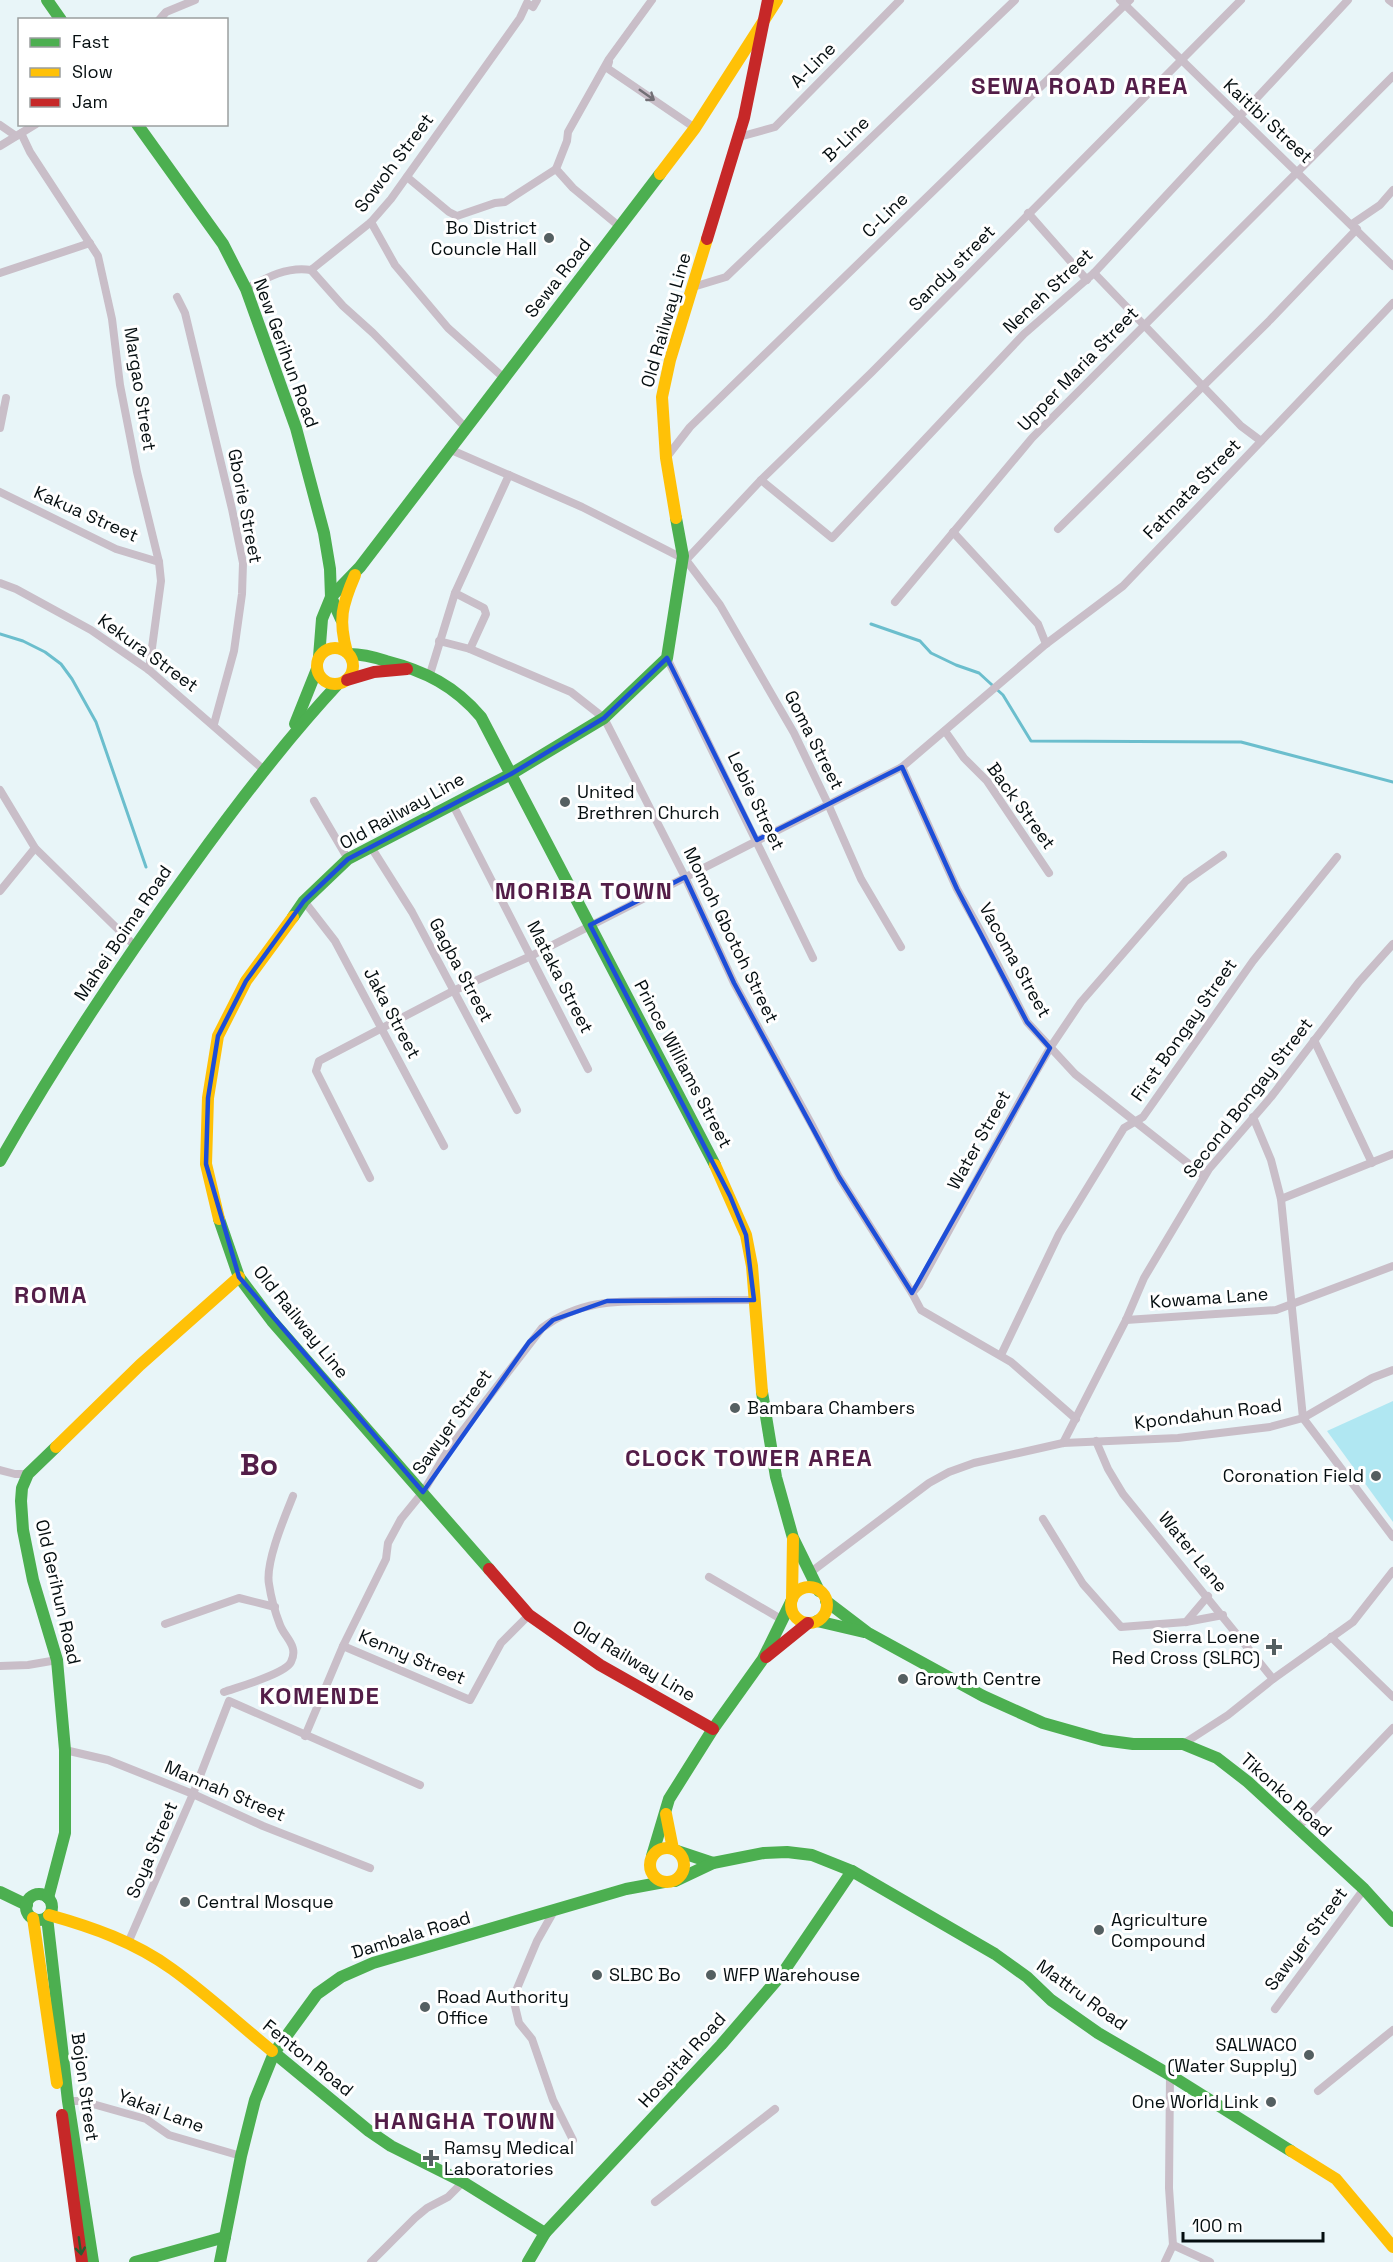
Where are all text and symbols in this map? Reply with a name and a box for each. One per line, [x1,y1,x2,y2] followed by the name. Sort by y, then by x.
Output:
[18,18,228,126] legend
[72,30,109,53] text: Fast
[785,37,840,92] street label: A-Line
[72,60,113,83] text: Slow
[971,70,1189,101] district label: SEWA ROAD AREA
[1219,73,1318,168] street label: Kaitibi Street
[639,89,655,101] one-way arrow
[72,90,108,113] text: Jam
[349,109,438,217] street label: Sowoh Street
[818,111,874,166] street label: B-Line
[857,187,913,242] street label: C-Line
[431,216,537,260] place label: Bo District Councle Hall
[904,220,1000,316] street label: Sandy street
[542,231,556,245] marker: Bo District Councle Hall
[519,233,596,322] street label: Sewa Road
[998,243,1098,338] street label: Neneh Street
[635,250,696,390] street label: Old Railway Line
[249,275,324,431] street label: New Gerihun Road
[1012,302,1143,436] street label: Upper Maria Street
[119,325,162,452] street label: Margao Street
[1138,434,1245,544] street label: Fatmata Street
[223,447,268,565] street label: Gborie Street
[30,480,142,547] street label: Kakua Street
[94,608,203,697] street label: Kekura Street
[780,686,849,793] street label: Goma Street
[723,748,790,854] street label: Lebie Street
[982,758,1061,854] street label: Back Street
[335,767,468,854] street label: Old Railway Line
[577,780,719,824] place label: United Brethren Church
[558,795,572,809] marker: United Brethren Church
[679,843,784,1027] street label: Momoh Gbotoh Street
[69,860,176,1005] street label: Mahei Boima Road
[495,875,673,906] district label: MORIBA TOWN
[974,898,1057,1021] street label: Vacoma Street
[424,914,499,1026] street label: Gagba Street
[522,917,599,1037] street label: Mataka Street
[1126,954,1242,1106] street label: First Bongay Street
[359,963,426,1062] street label: Jaka Street
[629,976,738,1152] street label: Prince Williams Street
[1178,1013,1317,1182] street label: Second Bongay Street
[942,1086,1015,1194] street label: Water Street
[249,1260,354,1383] street label: Old Railway Line
[14,1279,88,1310] district label: ROMA
[1149,1282,1269,1313] street label: Kowama Lane
[407,1364,496,1479] street label: Sawyer Street
[1133,1393,1283,1434] street label: Kpondahun Road
[747,1396,915,1419] place label: Bambara Chambers
[728,1401,742,1415] marker: Bambara Chambers
[625,1442,873,1473] district label: CLOCK TOWER AREA
[240,1445,278,1484] district label: Bo
[1223,1464,1364,1487] place label: Coronation Field
[1369,1469,1383,1483] marker: Coronation Field
[1154,1507,1233,1597] street label: Water Lane
[31,1517,86,1667] street label: Old Gerihun Road
[569,1615,700,1706] street label: Old Railway Line
[355,1624,469,1689] street label: Kenny Street
[1112,1625,1260,1669] place label: Sierra Loene Red Cross (SLRC)
[1265,1638,1283,1656] marker: Sierra Loene Red Cross (SLRC)
[915,1667,1041,1690] place label: Growth Centre
[896,1672,910,1686] marker: Growth Centre
[260,1680,380,1711] district label: KOMENDE
[1236,1747,1337,1842] street label: Tikonko Road
[161,1755,289,1826] street label: Mannah Street
[121,1798,182,1902] street label: Soya Street
[1259,1882,1352,1995] street label: Sawyer Street
[197,1890,334,1913] place label: Central Mosque
[178,1895,192,1909] marker: Central Mosque
[349,1906,473,1964] street label: Dambala Road
[1111,1908,1208,1952] place label: Agriculture Compound
[1092,1923,1106,1937] marker: Agriculture Compound
[1032,1954,1132,2035] street label: Mattru Road
[609,1963,681,1986] place label: SLBC Bo
[723,1963,860,1986] place label: WFP Warehouse
[590,1968,604,1982] marker: SLBC Bo
[704,1968,718,1982] marker: WFP Warehouse
[437,1985,569,2029] place label: Road Authority Office
[418,2000,432,2014] marker: Road Authority Office
[633,2007,730,2112] street label: Hospital Road
[258,2014,358,2101] street label: Fenton Road
[67,2031,104,2143] street label: Bojon Street
[1167,2033,1297,2077] place label: SALWACO (Water Supply)
[1302,2048,1316,2062] marker: SALWACO (Water Supply)
[115,2084,208,2138] street label: Yakai Lane
[1132,2090,1259,2113] place label: One World Link
[1264,2095,1278,2109] marker: One World Link
[374,2105,556,2136] district label: HANGHA TOWN
[444,2136,574,2180] place label: Ramsy Medical Laboratories
[422,2149,440,2167] marker: Ramsy Medical Laboratories
[1183,2205,1322,2243] scale bar
[1192,2214,1243,2237] text: 100 m
[74,2236,85,2256] one-way arrow

